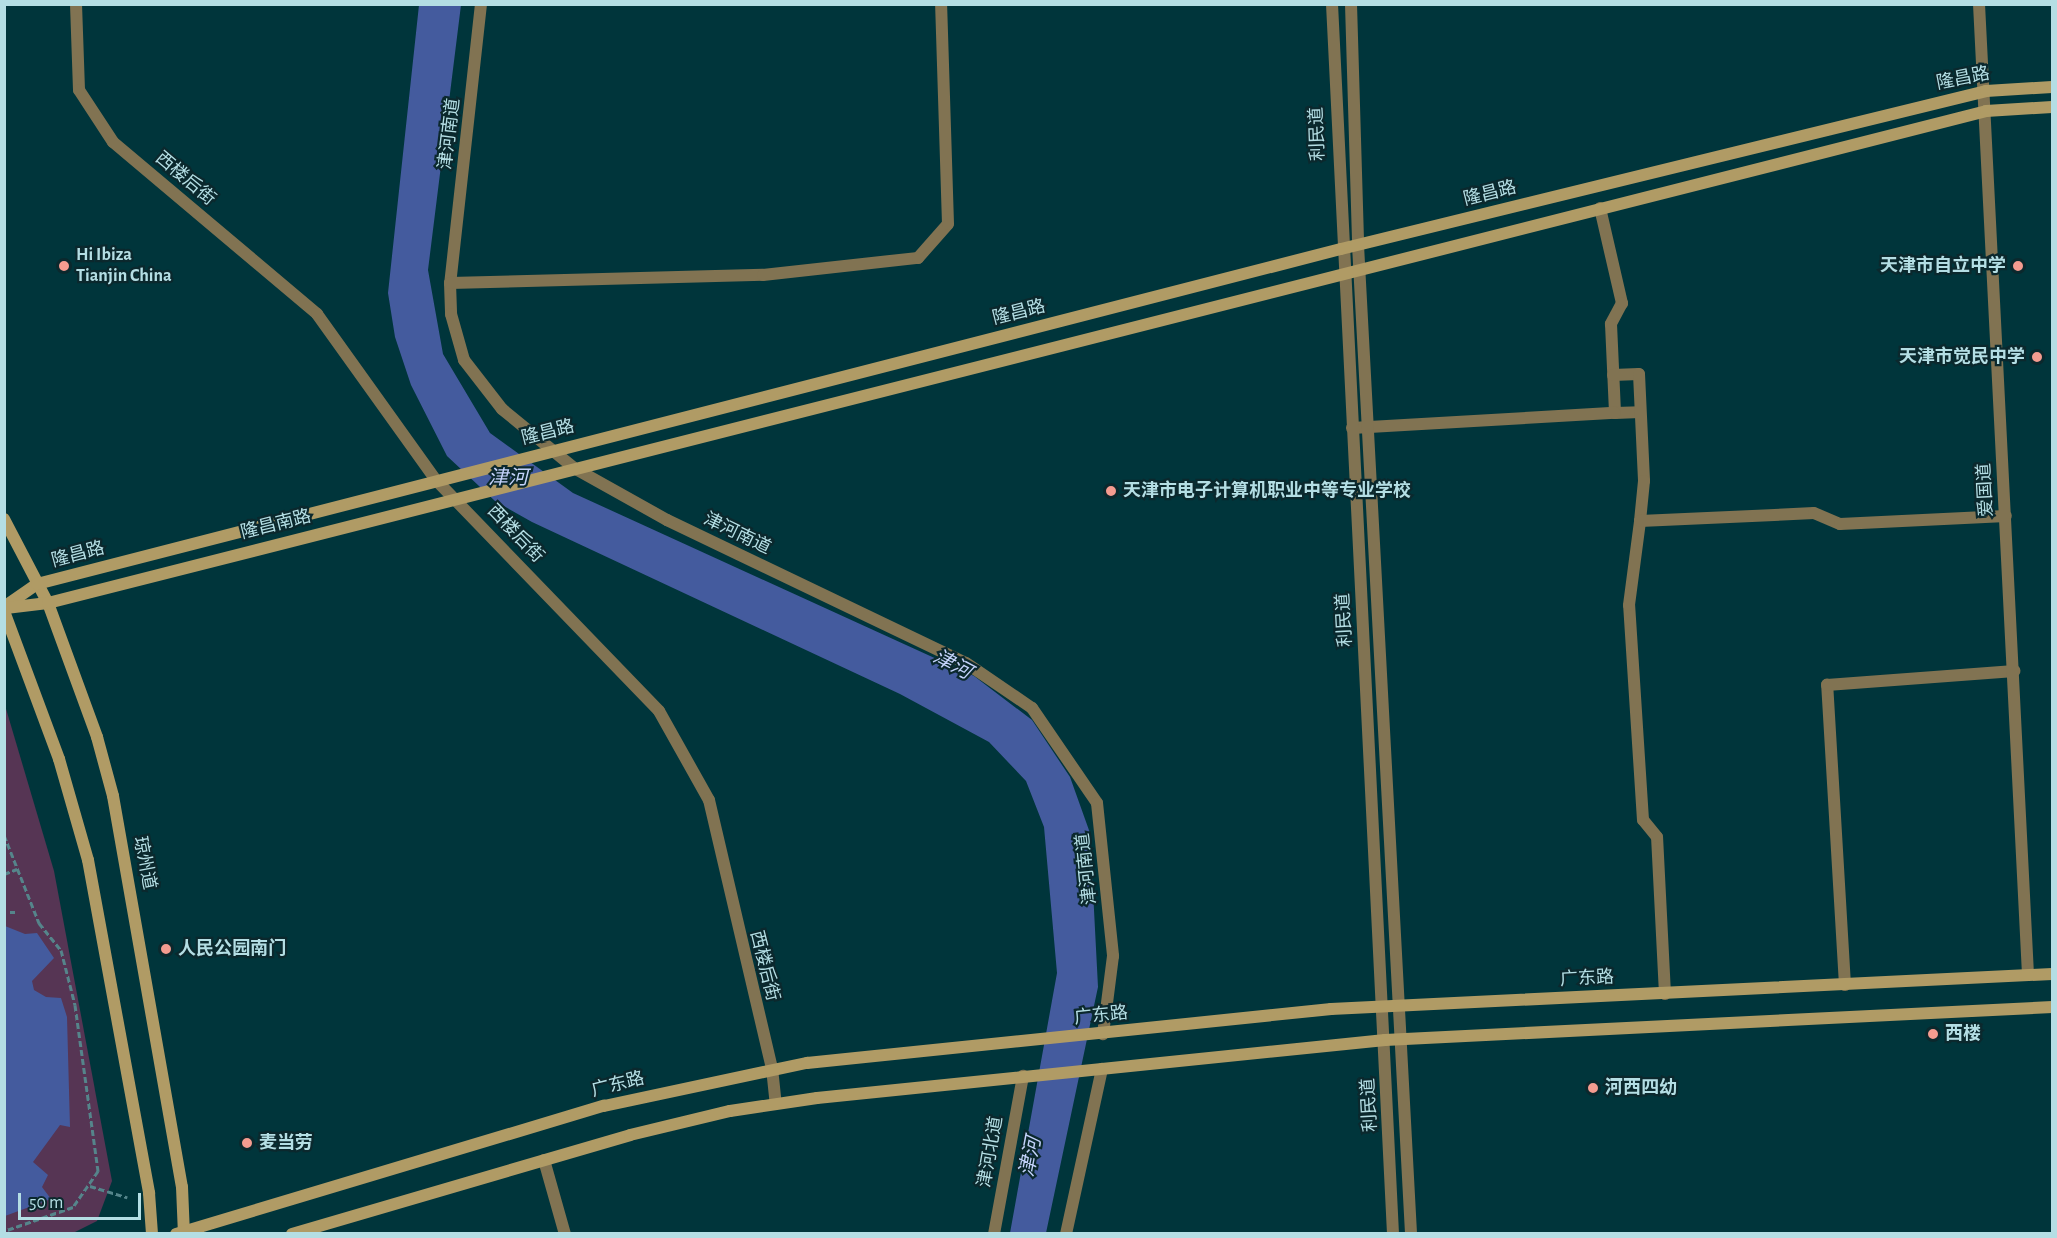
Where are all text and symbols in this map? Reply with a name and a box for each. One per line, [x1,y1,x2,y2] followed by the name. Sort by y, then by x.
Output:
[1934,63,1992,95] street label: 隆昌路
[435,97,465,171] street label: 津河南道
[1306,107,1330,161] street label: 利民道
[150,148,220,210] street label: 西楼后街
[1461,177,1519,211] street label: 隆昌路
[76,245,172,288] place label: Hi Ibiza Tianjin China
[1880,255,2006,277] place label: 天津市自立中学
[57,259,71,273] marker: Hi Ibiza Tianjin China
[2011,259,2025,273] marker: 天津市自立中学
[990,296,1048,330] street label: 隆昌路
[1899,346,2025,368] place label: 天津市觉民中学
[2030,350,2044,364] marker: 天津市觉民中学
[519,416,577,450] street label: 隆昌路
[1974,462,1998,518] street label: 爱国道
[488,466,528,490] water label: 津河
[1123,480,1411,502] place label: 天津市电子计算机职业中等专业学校
[1104,484,1118,498] marker: 天津市电子计算机职业中等专业学校
[482,501,548,567] street label: 西楼后街
[238,506,314,544] street label: 隆昌南路
[700,509,774,559] street label: 津河南道
[49,538,107,572] street label: 隆昌路
[1333,592,1357,648] street label: 利民道
[929,645,975,685] water label: 津河
[1072,832,1102,906] street label: 津河南道
[128,834,160,892] street label: 琼州道
[745,928,783,1004] street label: 西楼后街
[178,938,286,960] place label: 人民公园南门
[159,942,173,956] marker: 人民公园南门
[1559,967,1615,991] street label: 广东路
[1073,1002,1129,1030] street label: 广东路
[1945,1023,1981,1045] place label: 西楼
[1926,1027,1940,1041] marker: 西楼
[589,1068,647,1102] street label: 广东路
[1358,1077,1382,1133] street label: 利民道
[1605,1077,1677,1099] place label: 河西四幼
[1586,1081,1600,1095] marker: 河西四幼
[974,1115,1008,1189] street label: 津河北道
[259,1132,313,1154] place label: 麦当劳
[1015,1135,1047,1179] water label: 津河
[240,1136,254,1150] marker: 麦当劳
[21,1181,144,1219] scale bar
[29,1194,63,1212] text: 50 m

